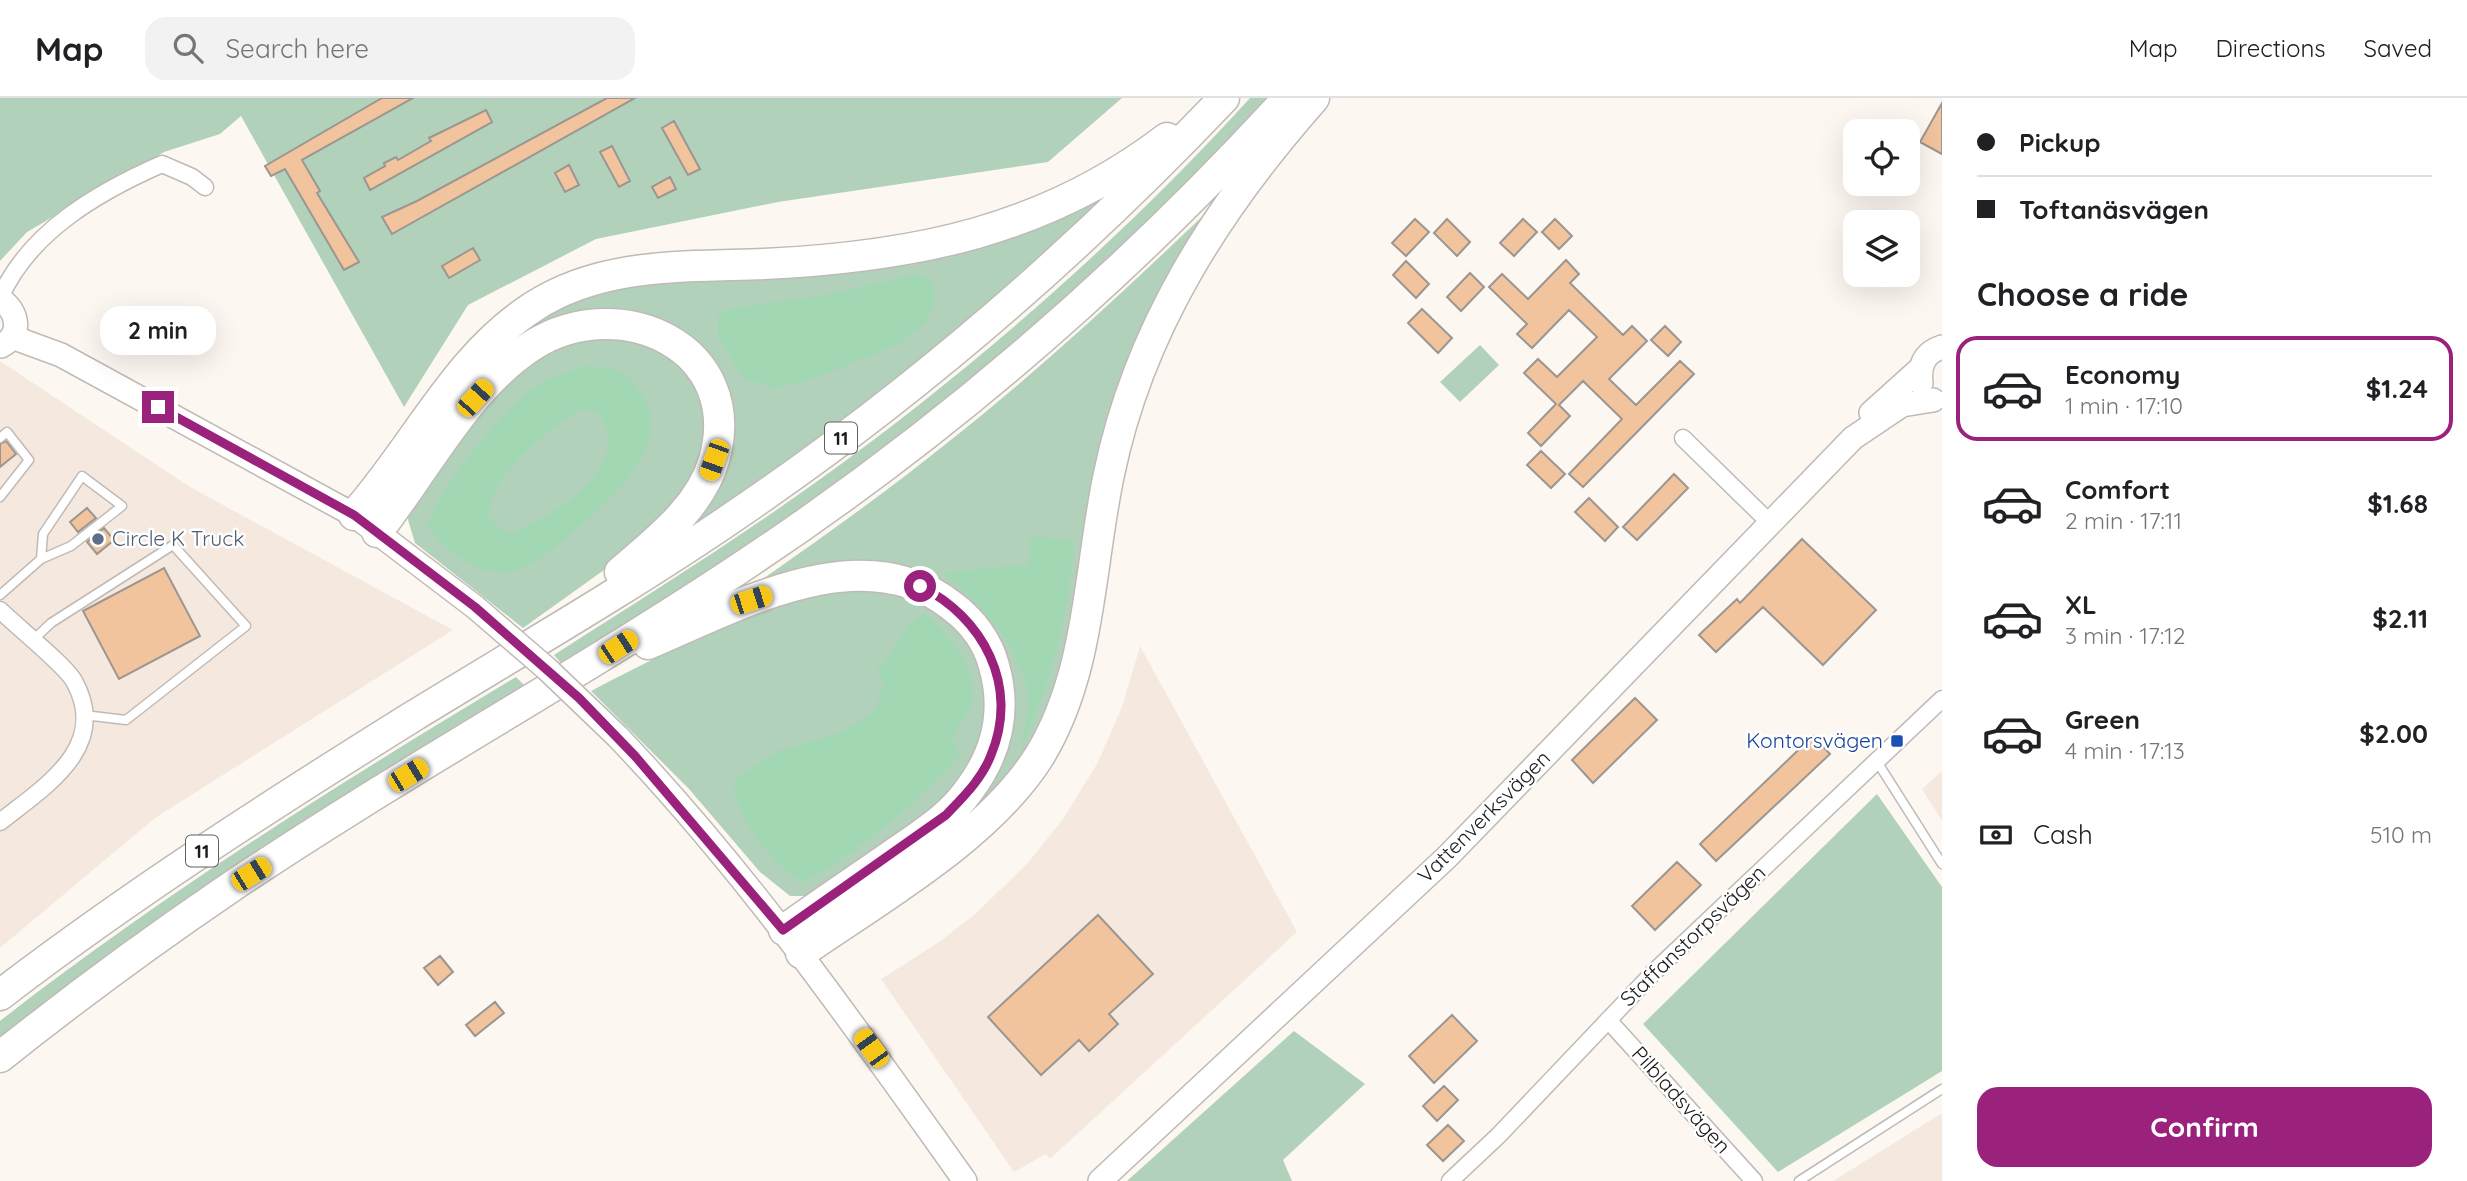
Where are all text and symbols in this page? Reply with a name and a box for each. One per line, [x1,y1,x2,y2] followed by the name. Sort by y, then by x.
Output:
[145,17,635,80] search box
[35,28,103,69] text: Map
[169,29,207,67] icon: search
[225,32,369,65] text: Search here
[2129,33,2178,63] text: Map
[2216,33,2326,63] text: Directions
[2364,33,2432,63] text: Saved
[1843,119,1920,287] map controls
[1843,119,1920,196] button: locate
[2019,126,2101,159] text: Pickup
[2019,193,2209,226] text: Toftanäsvägen
[1843,210,1920,287] button: layers
[1977,274,2189,314] text: Choose a ride
[100,306,216,354] callout: 2 min
[128,316,188,345] text: 2 min
[1981,357,2044,420] icon: car
[2065,358,2180,391] text: Economy
[2366,372,2428,405] text: $1.24
[454,375,497,421] car
[142,391,174,423] route end
[2065,391,2183,420] text: 1 min · 17:10
[825,422,857,454] road number: 11
[697,437,732,483] car
[1981,472,2044,535] icon: car
[2065,473,2170,506] text: Comfort
[2367,487,2428,520] text: $1.68
[2065,506,2182,535] text: 2 min · 17:11
[112,525,244,551] place label: Circle K Truck
[90,531,106,547] marker: Circle K Truck
[904,570,936,602] route start
[728,584,775,616] car
[1981,587,2044,650] icon: car
[2065,588,2097,621] text: XL
[2372,602,2428,635] text: $2.11
[2065,621,2185,650] text: 3 min · 17:12
[595,627,642,667] car
[1981,702,2044,765] icon: car
[2065,703,2140,736] text: Green
[2359,717,2428,750] text: $2.00
[1746,727,1883,753] place label: Kontorsvägen
[1889,733,1905,749] marker: Kontorsvägen
[2065,736,2185,765] text: 4 min · 17:13
[1412,745,1555,888] street label: Vattenverksvägen
[385,755,432,795] car
[1977,816,2015,854] icon: cash
[2033,818,2093,851] text: Cash
[2370,820,2432,849] text: 510 m
[186,836,218,866] road number: 11
[228,854,275,894] car
[1614,859,1771,1011] street label: Staffanstorpsvägen
[851,1025,892,1071] car
[1627,1040,1737,1158] street label: Pilbladsvägen
[1977,1087,2432,1167] button: Confirm

